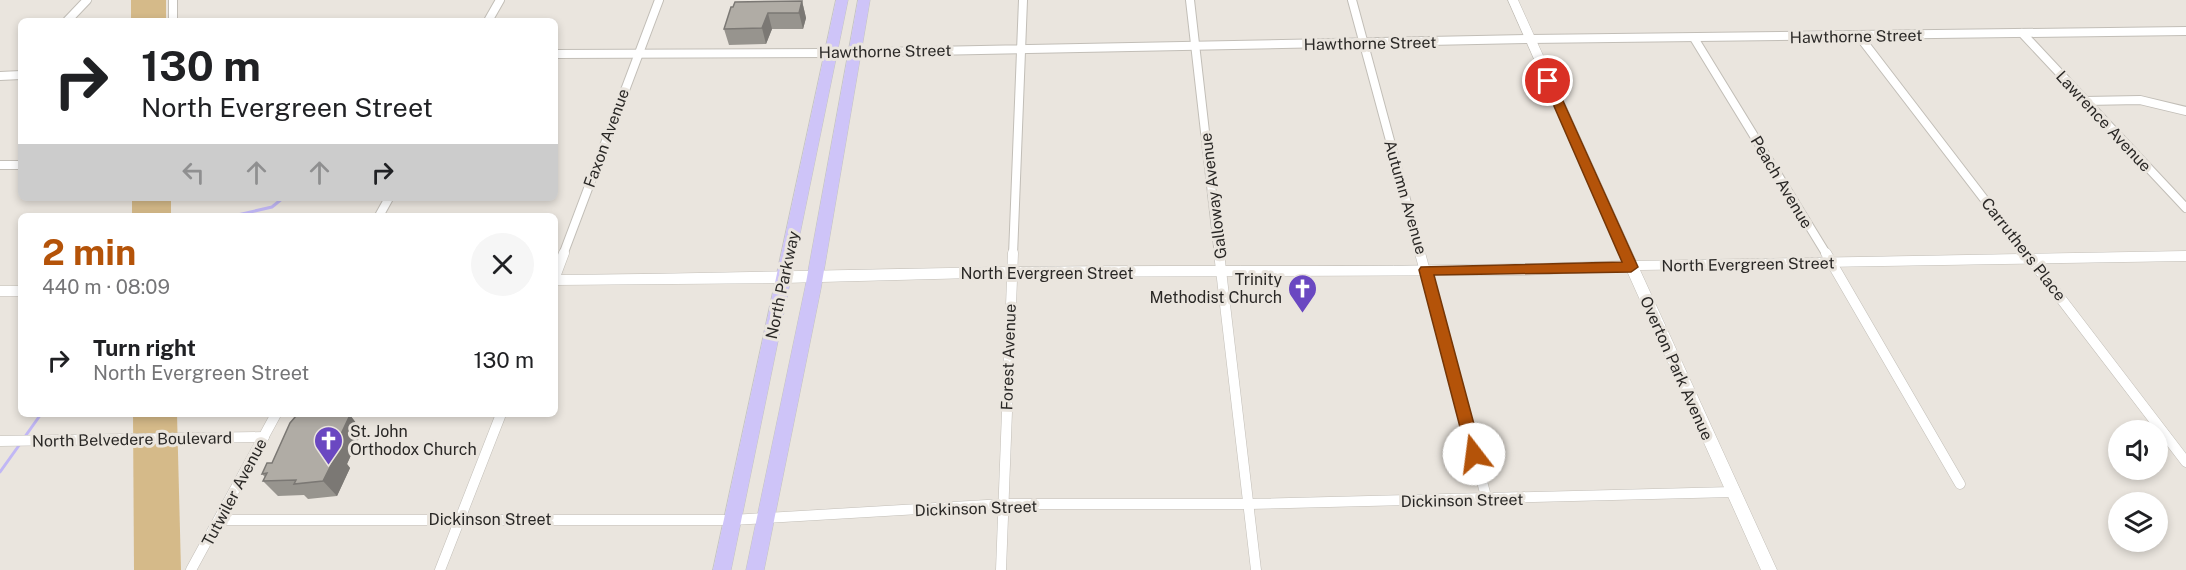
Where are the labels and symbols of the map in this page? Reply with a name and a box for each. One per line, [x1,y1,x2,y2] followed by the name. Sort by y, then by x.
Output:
[1789,26,1923,47] street label: Hawthorne Street
[1303,33,1437,54] street label: Hawthorne Street
[818,41,952,62] street label: Hawthorne Street
[1522,55,1573,106] pin
[2052,67,2155,176] street label: Lawrence Avenue
[580,86,633,190] street label: Faxon Avenue
[1196,132,1231,260] street label: Galloway Avenue
[1747,133,1817,232] street label: Peach Avenue
[1380,138,1431,256] street label: Autumn Avenue
[1977,194,2070,305] street label: Carruthers Place
[762,229,803,341] street label: North Parkway
[1661,253,1835,276] street label: North Evergreen Street
[960,264,1134,283] street label: North Evergreen Street
[1150,270,1282,307] place label: Trinity Methodist Church
[1287,272,1319,314] church icon: Trinity Methodist Church
[1636,293,1717,443] street label: Overton Park Avenue
[997,303,1020,411] street label: Forest Avenue
[350,422,477,459] place label: St. John Orthodox Church
[1442,422,1506,486] position arrow
[313,424,345,466] church icon: St. John Orthodox Church
[32,428,232,451] street label: North Belvedere Boulevard
[198,435,271,549] street label: Tutwiler Avenue
[1400,490,1524,511] street label: Dickinson Street
[914,497,1038,520] street label: Dickinson Street
[429,510,551,529] street label: Dickinson Street

